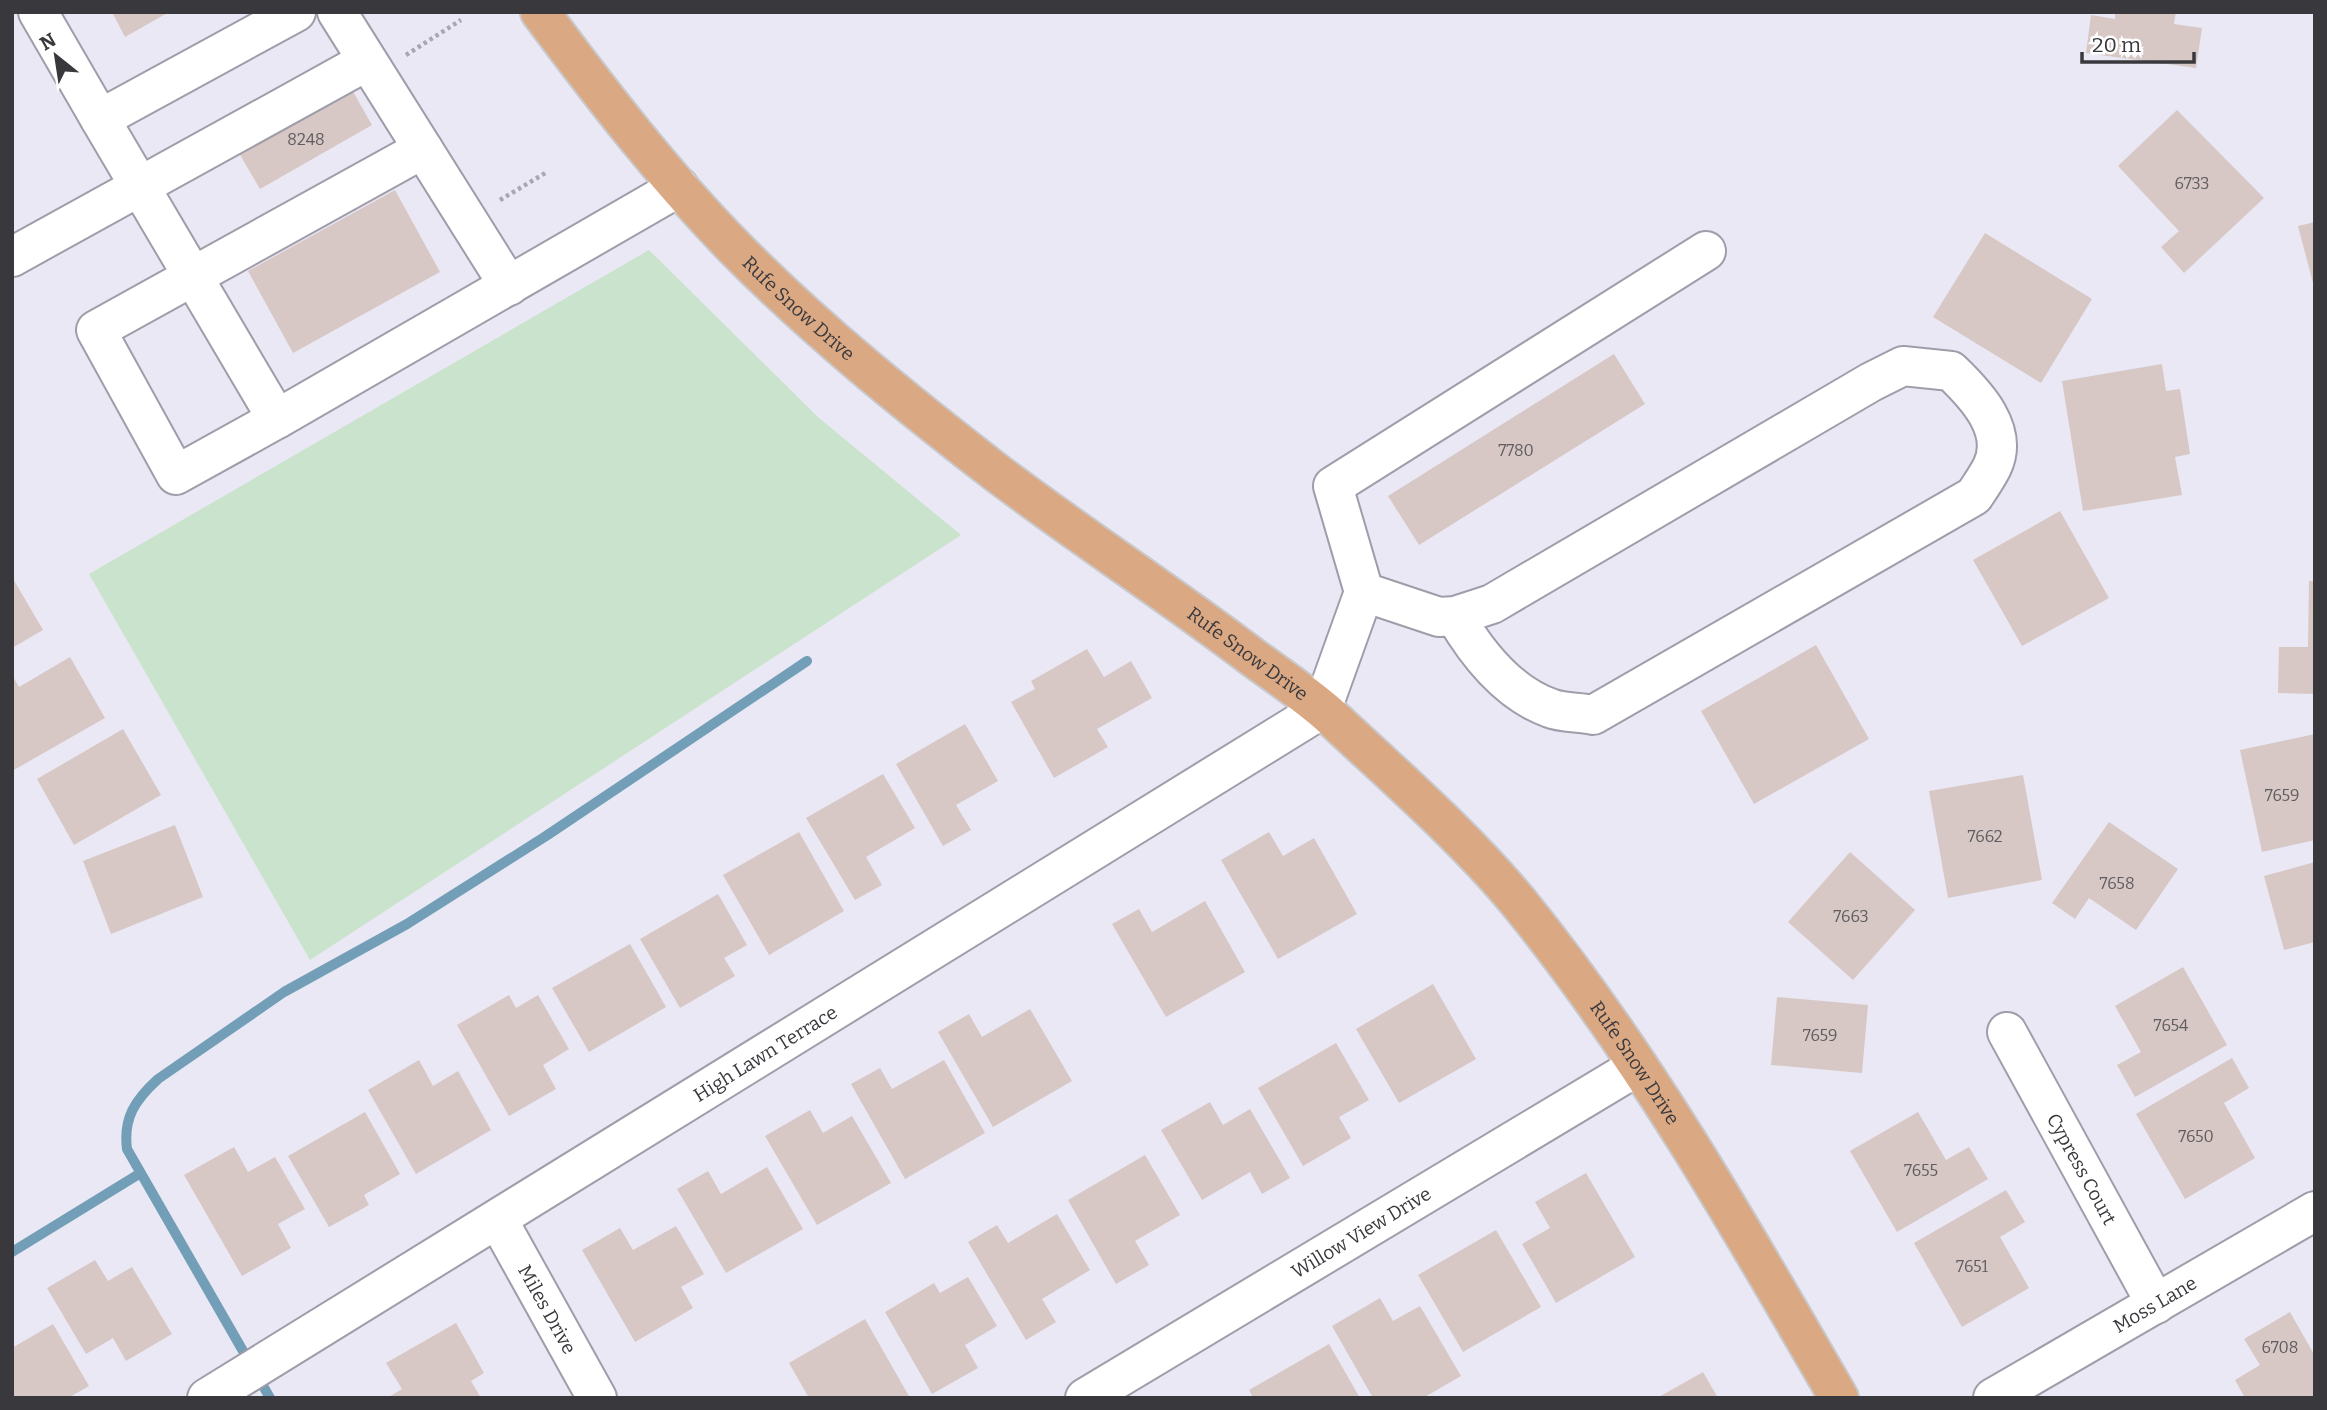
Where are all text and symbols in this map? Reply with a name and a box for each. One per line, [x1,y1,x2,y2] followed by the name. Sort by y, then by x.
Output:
[21,21,91,91] north arrow
[2082,21,2194,65] scale bar
[36,28,60,55] text: N
[2092,32,2141,58] text: 20 m
[287,130,325,149] house number: 8248
[2175,174,2209,193] house number: 6733
[738,251,860,365] street label: Rufe Snow Drive
[1498,441,1534,460] house number: 7780
[1183,602,1313,705] street label: Rufe Snow Drive
[2265,786,2299,805] house number: 7659
[1967,827,2003,846] house number: 7662
[2099,874,2135,893] house number: 7658
[1833,907,1869,926] house number: 7663
[1586,996,1685,1129] street label: Rufe Snow Drive
[689,1000,841,1106] street label: High Lawn Terrace
[2154,1016,2189,1035] house number: 7654
[1803,1026,1837,1045] house number: 7659
[2042,1109,2122,1228] street label: Cypress Court
[2178,1127,2214,1146] house number: 7650
[1904,1161,1938,1180] house number: 7655
[1287,1182,1435,1283] street label: Willow View Drive
[1956,1257,1988,1276] house number: 7651
[514,1261,582,1358] street label: Miles Drive
[2109,1271,2201,1337] street label: Moss Lane
[2262,1338,2298,1357] house number: 6708

